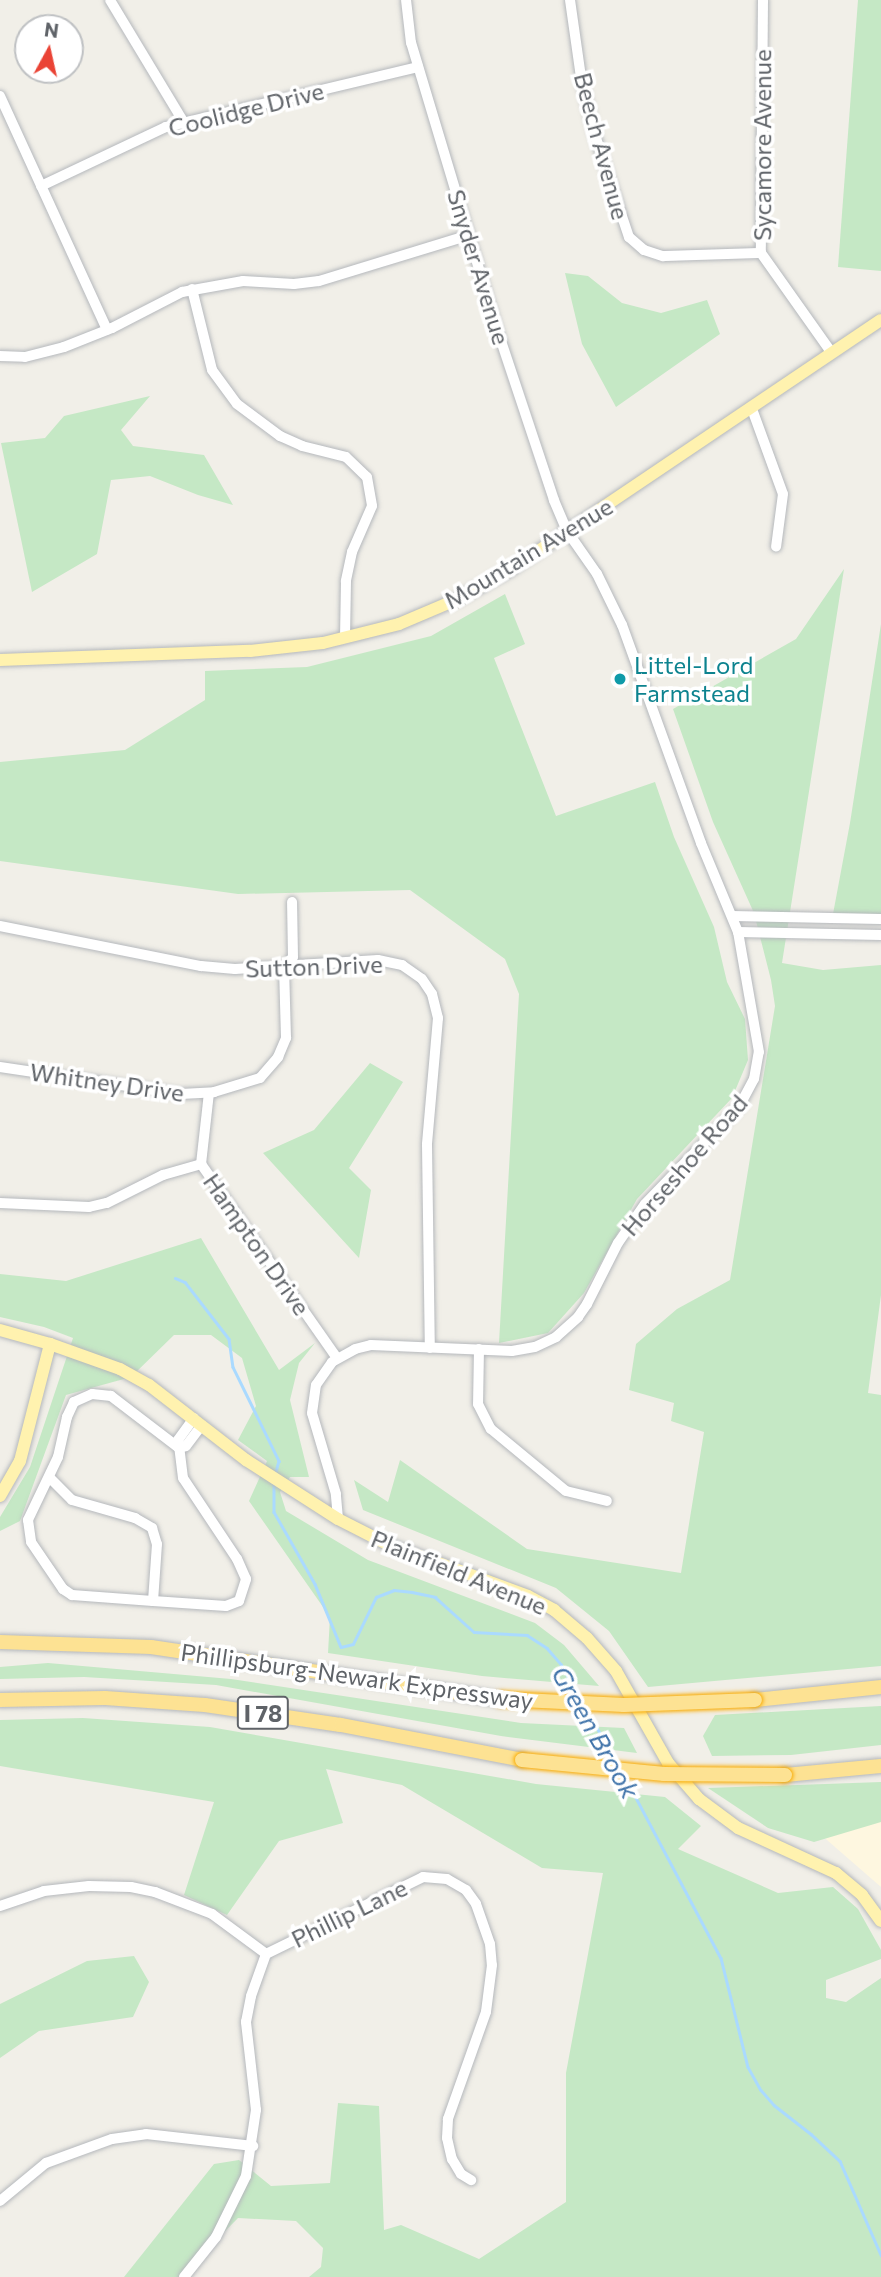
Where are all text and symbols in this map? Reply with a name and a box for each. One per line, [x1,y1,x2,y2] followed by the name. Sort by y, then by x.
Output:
[14,14,84,84] north arrow
[43,17,60,42] text: N
[748,49,776,241] street label: Sycamore Avenue
[569,69,635,223] street label: Beech Avenue
[165,76,327,142] street label: Coolidge Drive
[442,186,516,348] street label: Snyder Avenue
[439,491,617,615] street label: Mountain Avenue
[634,651,753,707] place label: Littel-Lord Farmstead
[612,671,628,687] marker: Littel-Lord Farmstead
[245,949,383,983] street label: Sutton Drive
[28,1057,186,1107] street label: Whitney Drive
[615,1089,753,1241] street label: Horseshoe Road
[198,1168,316,1320] street label: Hampton Drive
[367,1524,551,1620] street label: Plainfield Avenue
[179,1637,535,1715] street label: Phillipsburg-Newark Expressway
[545,1660,647,1804] water label: Green Brook
[237,1694,289,1732] road number: I 78
[287,1873,411,1953] street label: Phillip Lane

